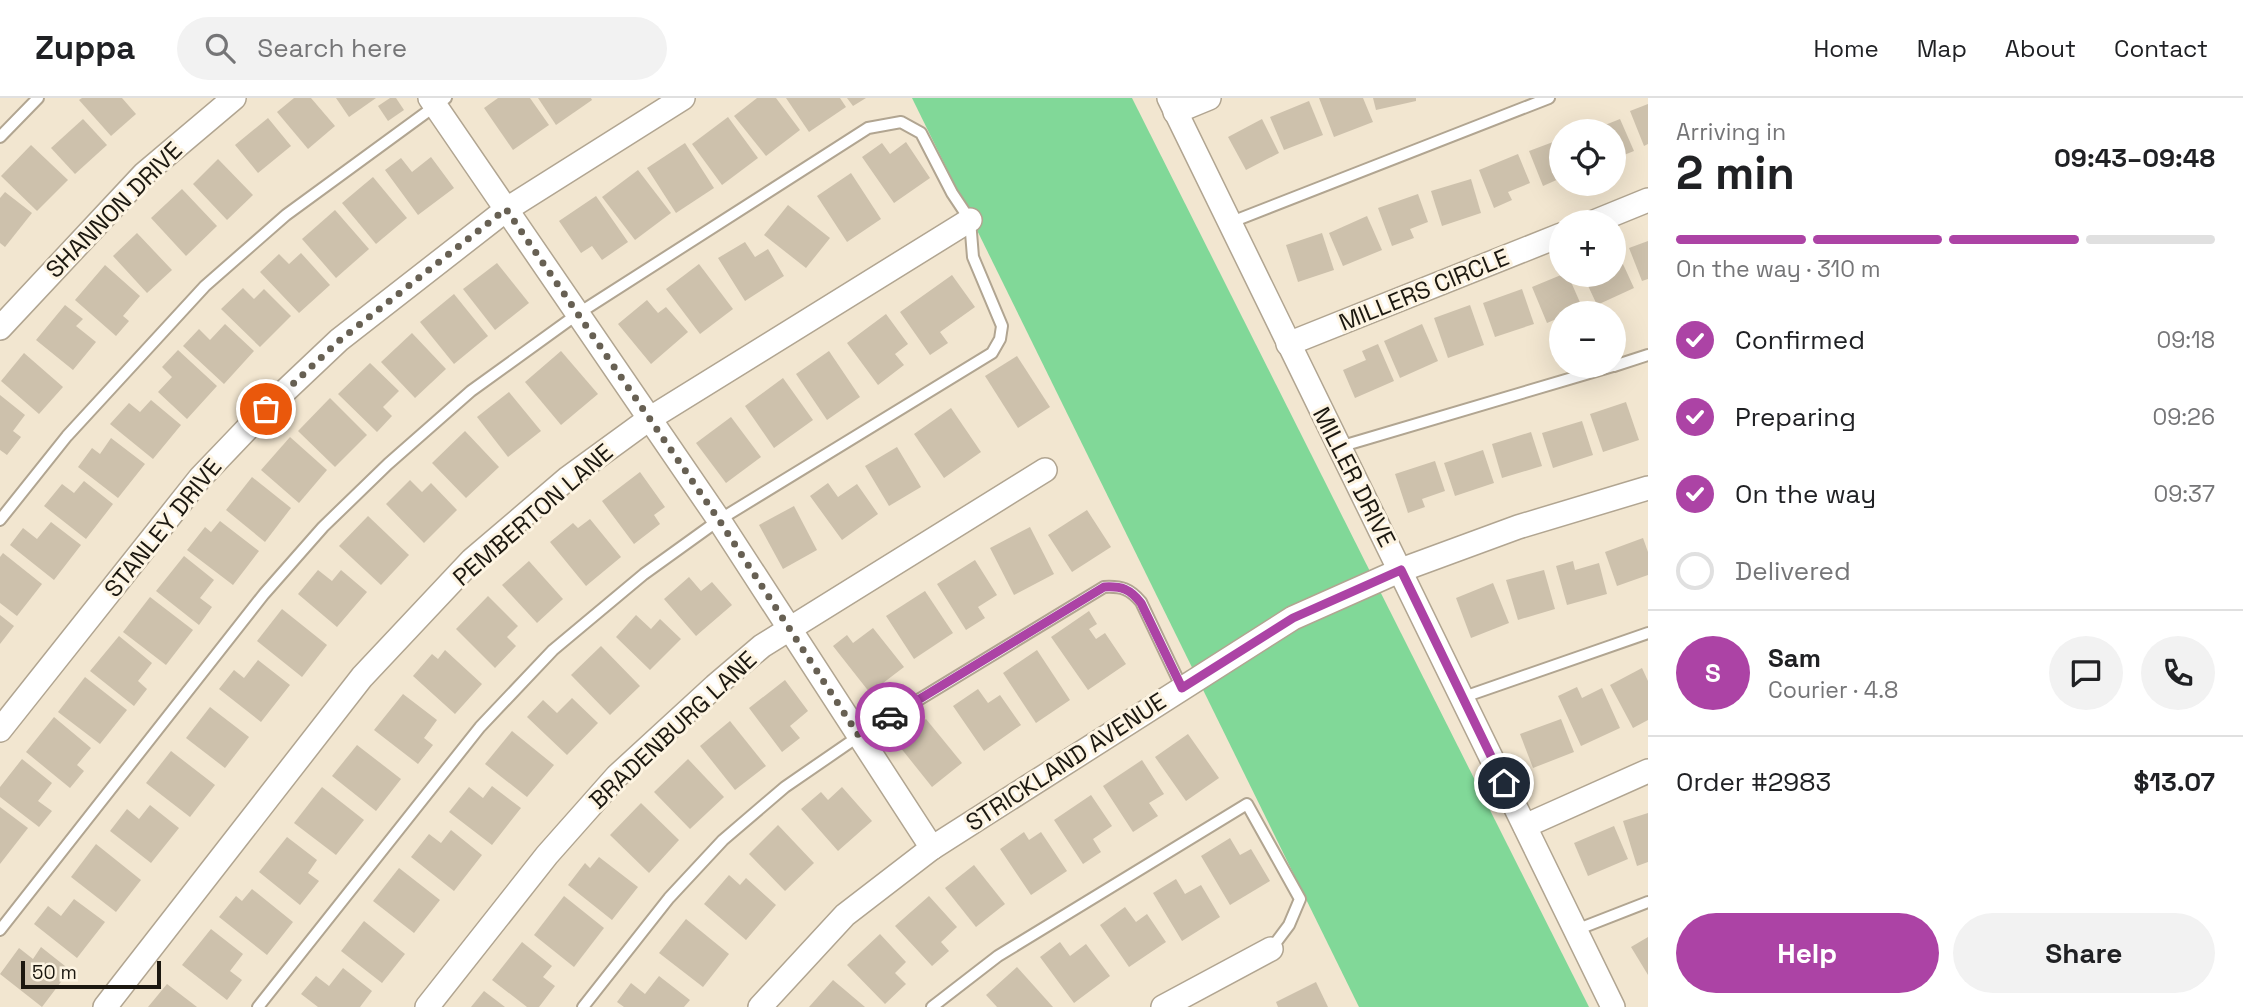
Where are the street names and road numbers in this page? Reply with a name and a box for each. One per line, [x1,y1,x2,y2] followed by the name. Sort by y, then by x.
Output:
[39,135,189,285] street label: SHANNON DRIVE
[1334,241,1513,338] street label: MILLERS CIRCLE
[1306,402,1403,552] street label: MILLER DRIVE
[446,437,619,593] street label: PEMBERTON LANE
[97,452,228,603] street label: STANLEY DRIVE
[582,644,763,815] street label: BRADENBURG LANE
[960,685,1172,838] street label: STRICKLAND AVENUE

